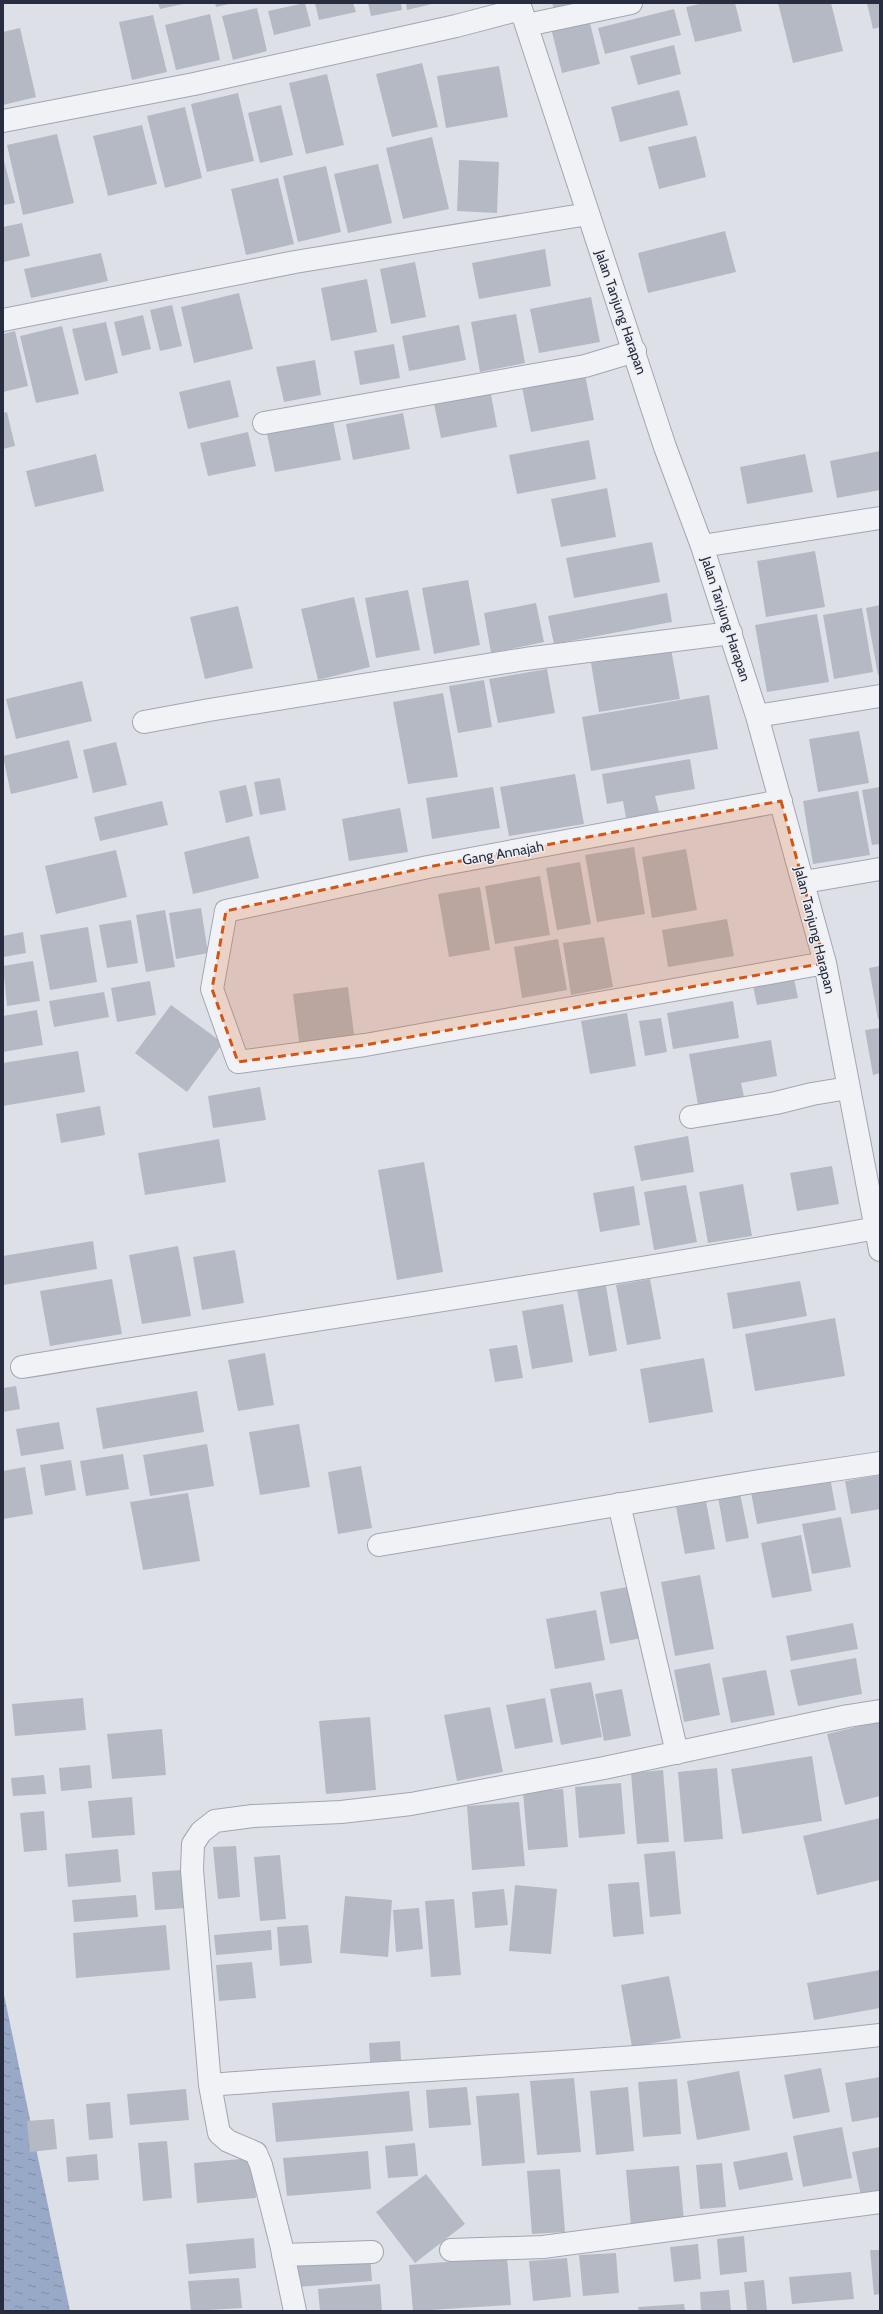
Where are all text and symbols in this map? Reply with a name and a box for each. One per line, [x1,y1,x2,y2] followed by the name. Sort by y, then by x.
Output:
[591,246,651,377] street label: Jalan Tanjung Harapan
[697,553,755,684] street label: Jalan Tanjung Harapan
[461,837,545,869] street label: Gang Annajah
[790,864,840,996] street label: Jalan Tanjung Harapan

